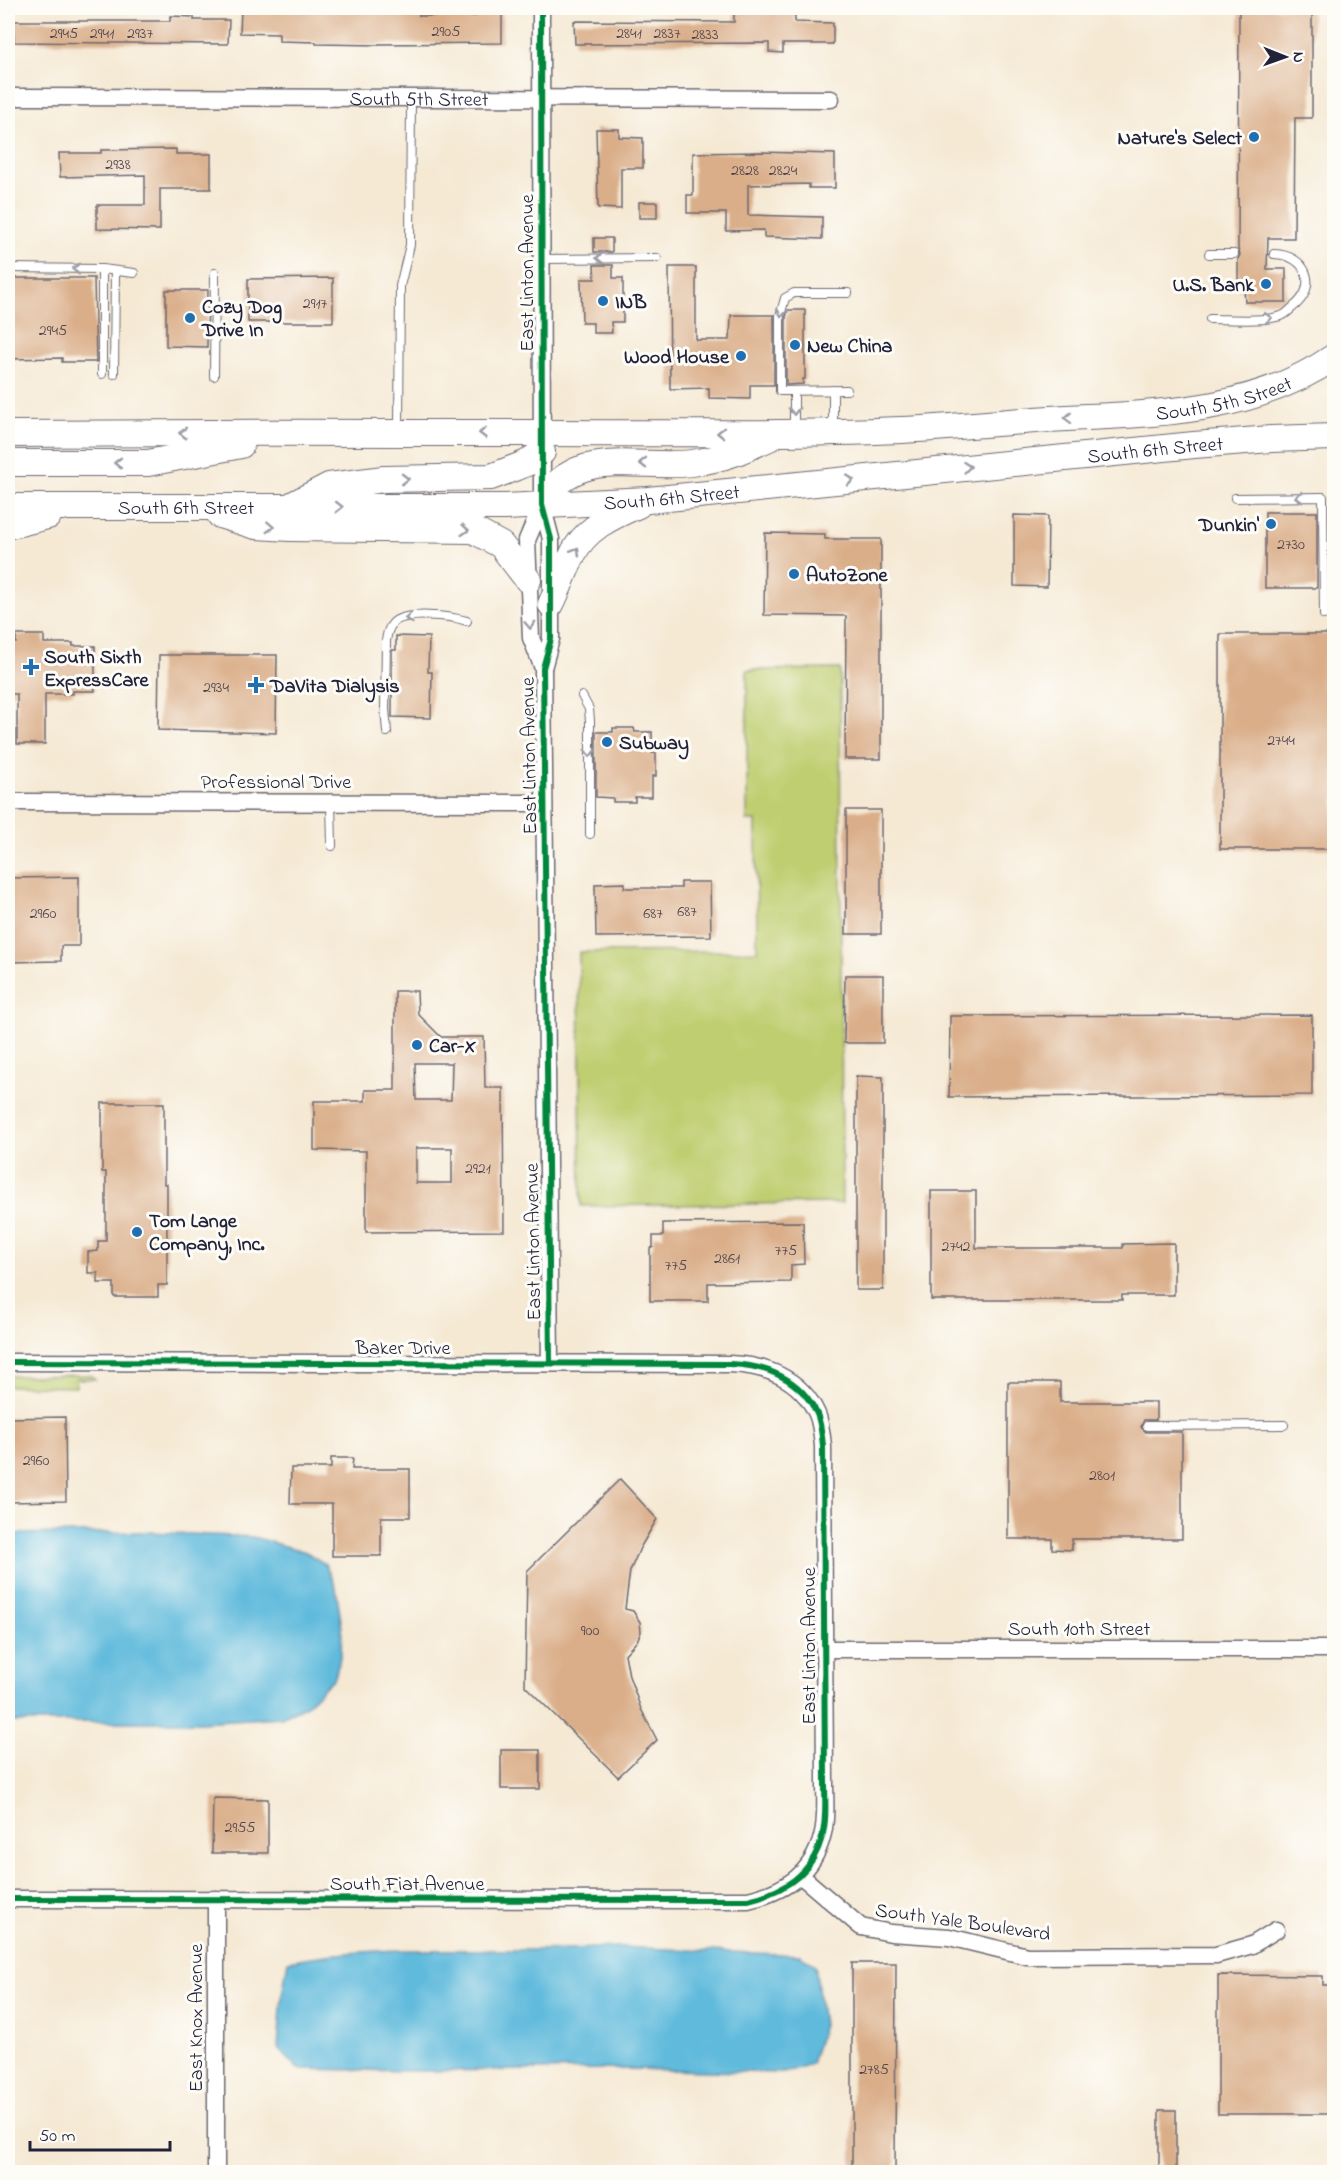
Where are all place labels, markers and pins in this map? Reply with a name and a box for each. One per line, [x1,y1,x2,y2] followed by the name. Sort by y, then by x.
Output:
[1117,125,1242,154] place label: Nature's Select
[1247,130,1261,144] marker: Nature's Select
[1172,272,1255,301] place label: U.S. Bank
[1259,277,1273,291] marker: U.S. Bank
[615,289,647,318] place label: INB
[201,294,282,346] place label: Cozy Dog Drive In
[596,294,610,308] marker: INB
[183,311,197,325] marker: Cozy Dog Drive In
[807,333,893,362] place label: New China
[788,338,802,352] marker: New China
[624,344,730,373] place label: Wood House
[734,349,748,363] marker: Wood House
[1198,512,1260,541] place label: Dunkin'
[1264,517,1278,531] marker: Dunkin'
[806,562,888,591] place label: AutoZone
[787,567,801,581] marker: AutoZone
[44,644,149,696] place label: South Sixth ExpressCare
[22,658,40,676] marker: South Sixth ExpressCare
[269,673,400,703] place label: DaVita Dialysis
[247,676,265,694] marker: DaVita Dialysis
[619,730,689,760] place label: Subway
[600,735,614,749] marker: Subway
[429,1033,476,1062] place label: Car-X
[410,1038,424,1052] marker: Car-X
[149,1208,265,1261] place label: Tom Lange Company, Inc.
[130,1225,144,1239] marker: Tom Lange Company, Inc.

